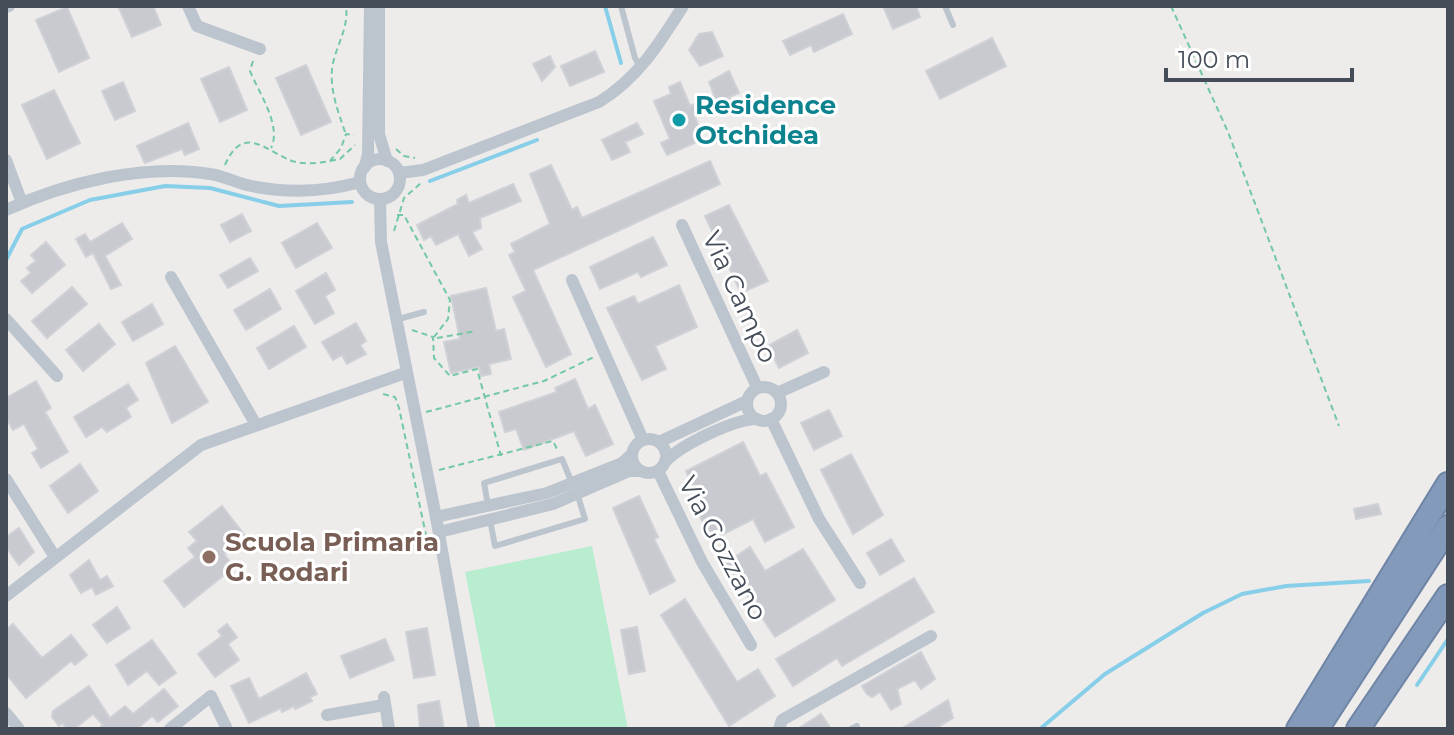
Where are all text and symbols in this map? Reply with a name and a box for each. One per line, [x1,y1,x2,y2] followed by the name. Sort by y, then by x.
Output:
[1166,32,1352,82] scale bar
[1178,45,1250,74] text: 100 m
[695,89,836,151] place label: Residence Otchidea
[670,111,688,129] marker: Residence Otchidea
[696,226,784,368] street label: Via Campo
[672,470,774,626] street label: Via Gozzano
[225,526,439,588] place label: Scuola Primaria G. Rodari
[200,548,218,566] marker: Scuola Primaria G. Rodari

